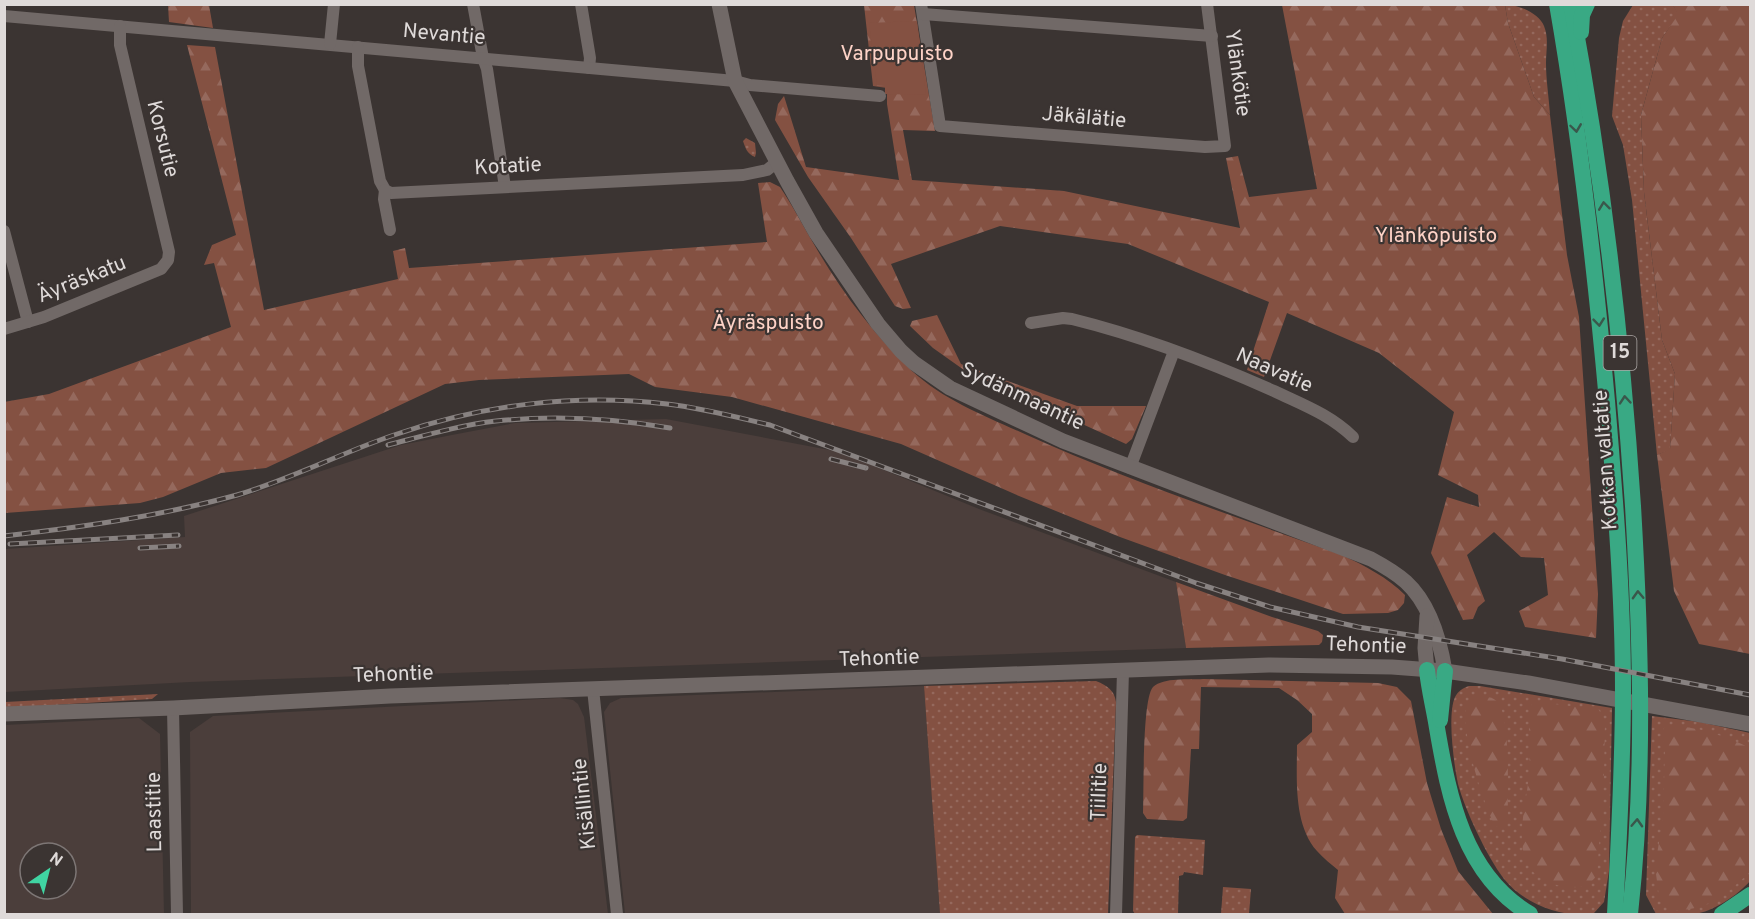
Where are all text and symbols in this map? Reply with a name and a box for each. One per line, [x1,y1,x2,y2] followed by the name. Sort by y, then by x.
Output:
[401,18,487,52] street label: Nevantie
[1218,28,1256,118] street label: Ylänkötie
[840,41,954,68] park label: Varpupuisto
[139,98,185,180] street label: Korsutie
[1041,101,1127,135] street label: Jäkälätie
[1569,124,1581,133] one-way arrow
[474,152,542,182] street label: Kotatie
[1598,202,1610,211] one-way arrow
[1375,223,1497,250] park label: Ylänköpuisto
[33,250,131,310] street label: Äyräskatu
[712,310,824,337] park label: Äyräspuisto
[1592,317,1605,326] one-way arrow
[1604,336,1636,370] road number: 15
[1231,342,1317,400] street label: Naavatie
[956,356,1088,438] street label: Sydänmaantie
[1588,389,1624,531] street label: Kotkan valtatie
[1619,396,1632,405] one-way arrow
[1631,590,1644,599] one-way arrow
[1325,631,1407,661] street label: Tehontie
[838,644,920,674] street label: Tehontie
[352,660,434,690] street label: Tehontie
[567,757,603,851] street label: Kisällintie
[1085,763,1115,821] street label: Tiilitie
[141,771,169,853] street label: Laastitie
[1631,818,1644,827] one-way arrow
[18,841,78,901] north arrow
[45,849,66,872] text: N

